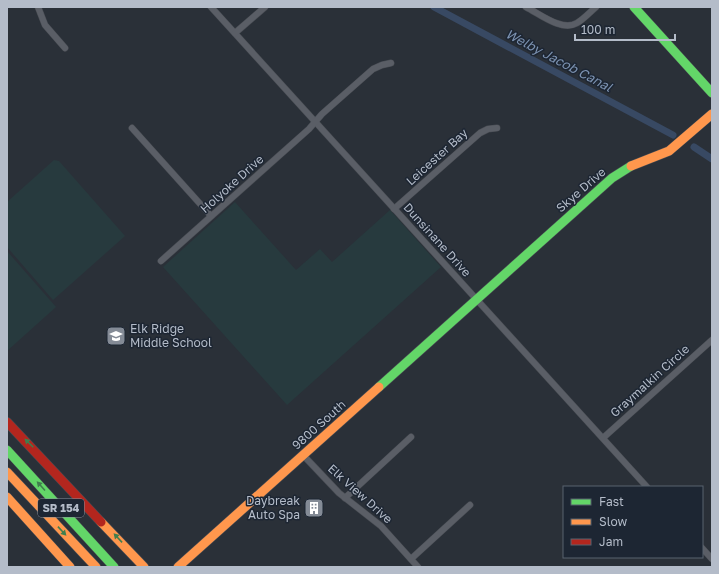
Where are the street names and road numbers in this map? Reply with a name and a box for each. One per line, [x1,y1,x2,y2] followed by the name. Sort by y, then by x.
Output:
[403,125,471,188] street label: Leicester Bay
[197,151,266,216] street label: Holyoke Drive
[553,164,609,215] street label: Skye Drive
[400,200,474,280] street label: Dunsinane Drive
[607,341,692,420] street label: Graymalkin Circle
[289,397,348,453] street label: 9800 South
[325,461,396,526] street label: Elk View Drive
[38,499,84,517] road number: SR 154

